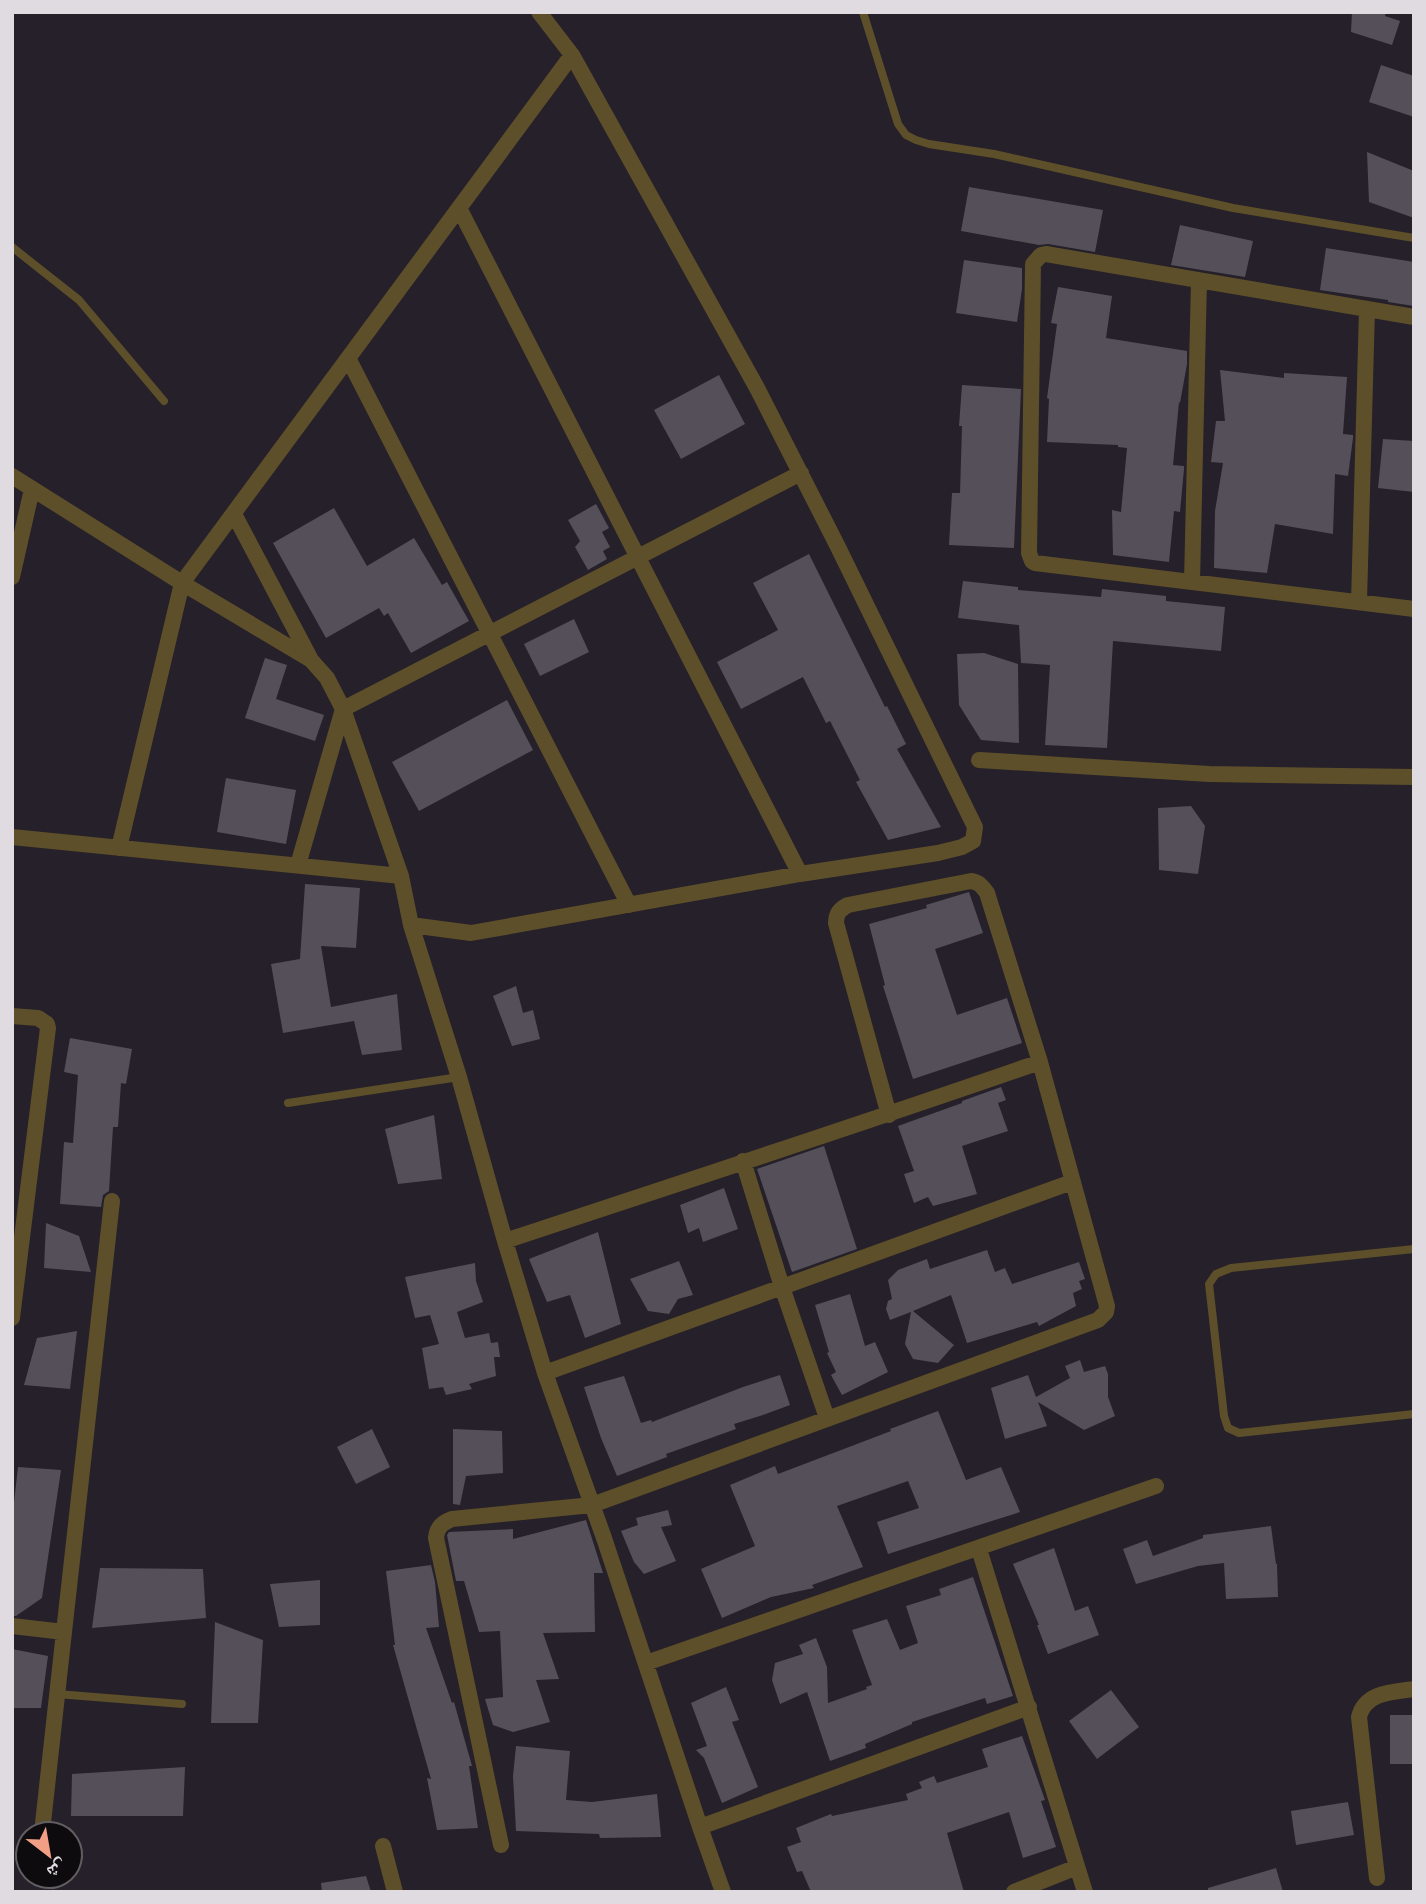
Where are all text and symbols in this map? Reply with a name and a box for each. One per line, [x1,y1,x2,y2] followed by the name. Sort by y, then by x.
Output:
[14,1820,84,1890] north arrow
[43,1854,73,1885] text: ش

